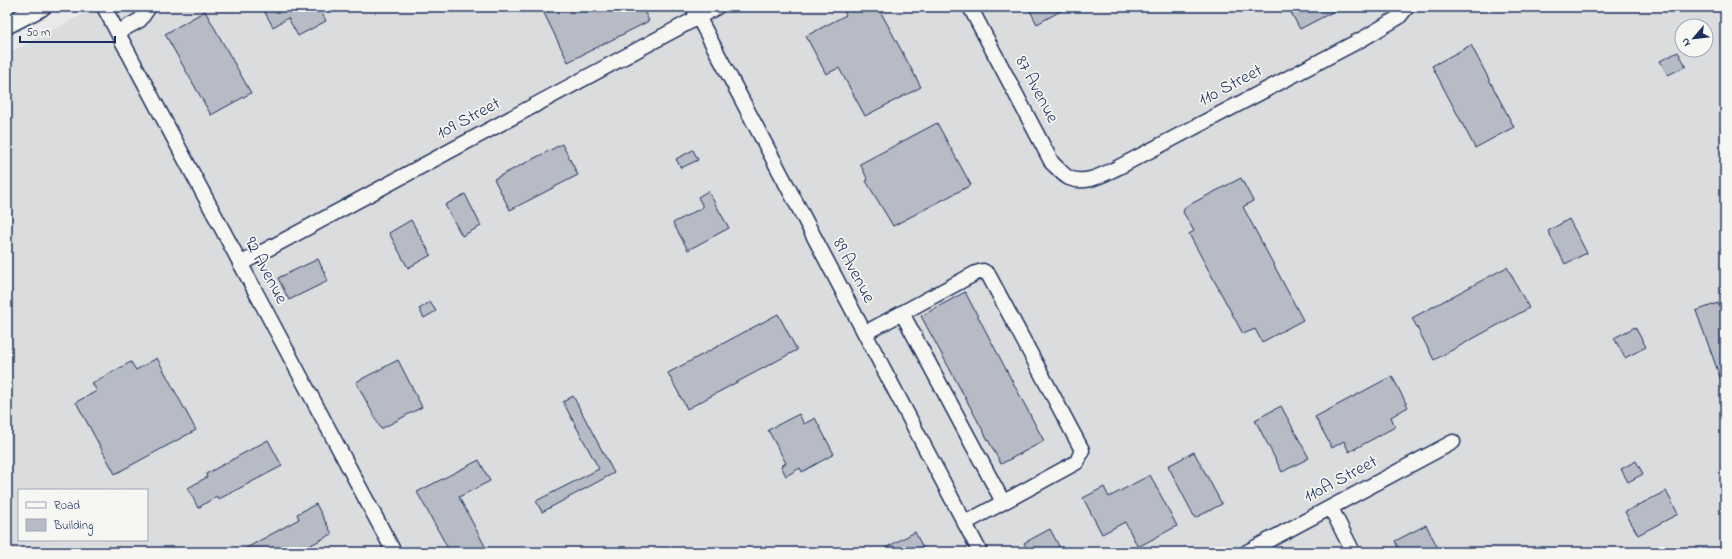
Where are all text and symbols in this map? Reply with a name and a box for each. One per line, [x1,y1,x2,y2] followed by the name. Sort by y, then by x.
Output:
[20,18,115,44] scale bar
[1674,18,1714,58] north arrow
[26,24,50,42] text: 50 m
[1677,35,1695,49] text: N
[1008,52,1065,129] street label: 87 Avenue
[1194,58,1268,114] street label: 110 Street
[433,91,505,147] street label: 109 Street
[236,233,294,310] street label: 92 Avenue
[825,234,881,309] street label: 89 Avenue
[1300,450,1382,510] street label: 110A Street
[18,489,148,541] legend
[54,497,80,515] text: Road
[53,517,93,536] text: Building

